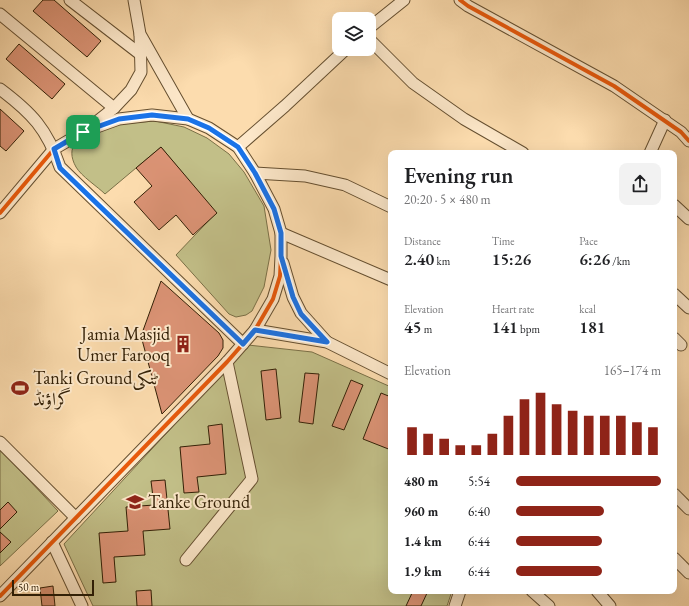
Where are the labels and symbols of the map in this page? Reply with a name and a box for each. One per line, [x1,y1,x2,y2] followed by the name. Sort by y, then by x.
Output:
[66,115,100,149] pin
[77,322,171,366] place label: Jamia Masjid Umer Farooq
[173,334,193,354] building icon: Jamia Masjid Umer Farooq
[33,366,159,410] place label: Tanki Groundٹنکی گراؤنڈ
[10,378,30,398] sports icon: Tanki Groundٹنکی گراؤنڈ
[148,490,251,513] place label: Tanke Ground
[125,492,145,512] school or university icon: Tanke Ground
[12,578,94,597] scale bar

